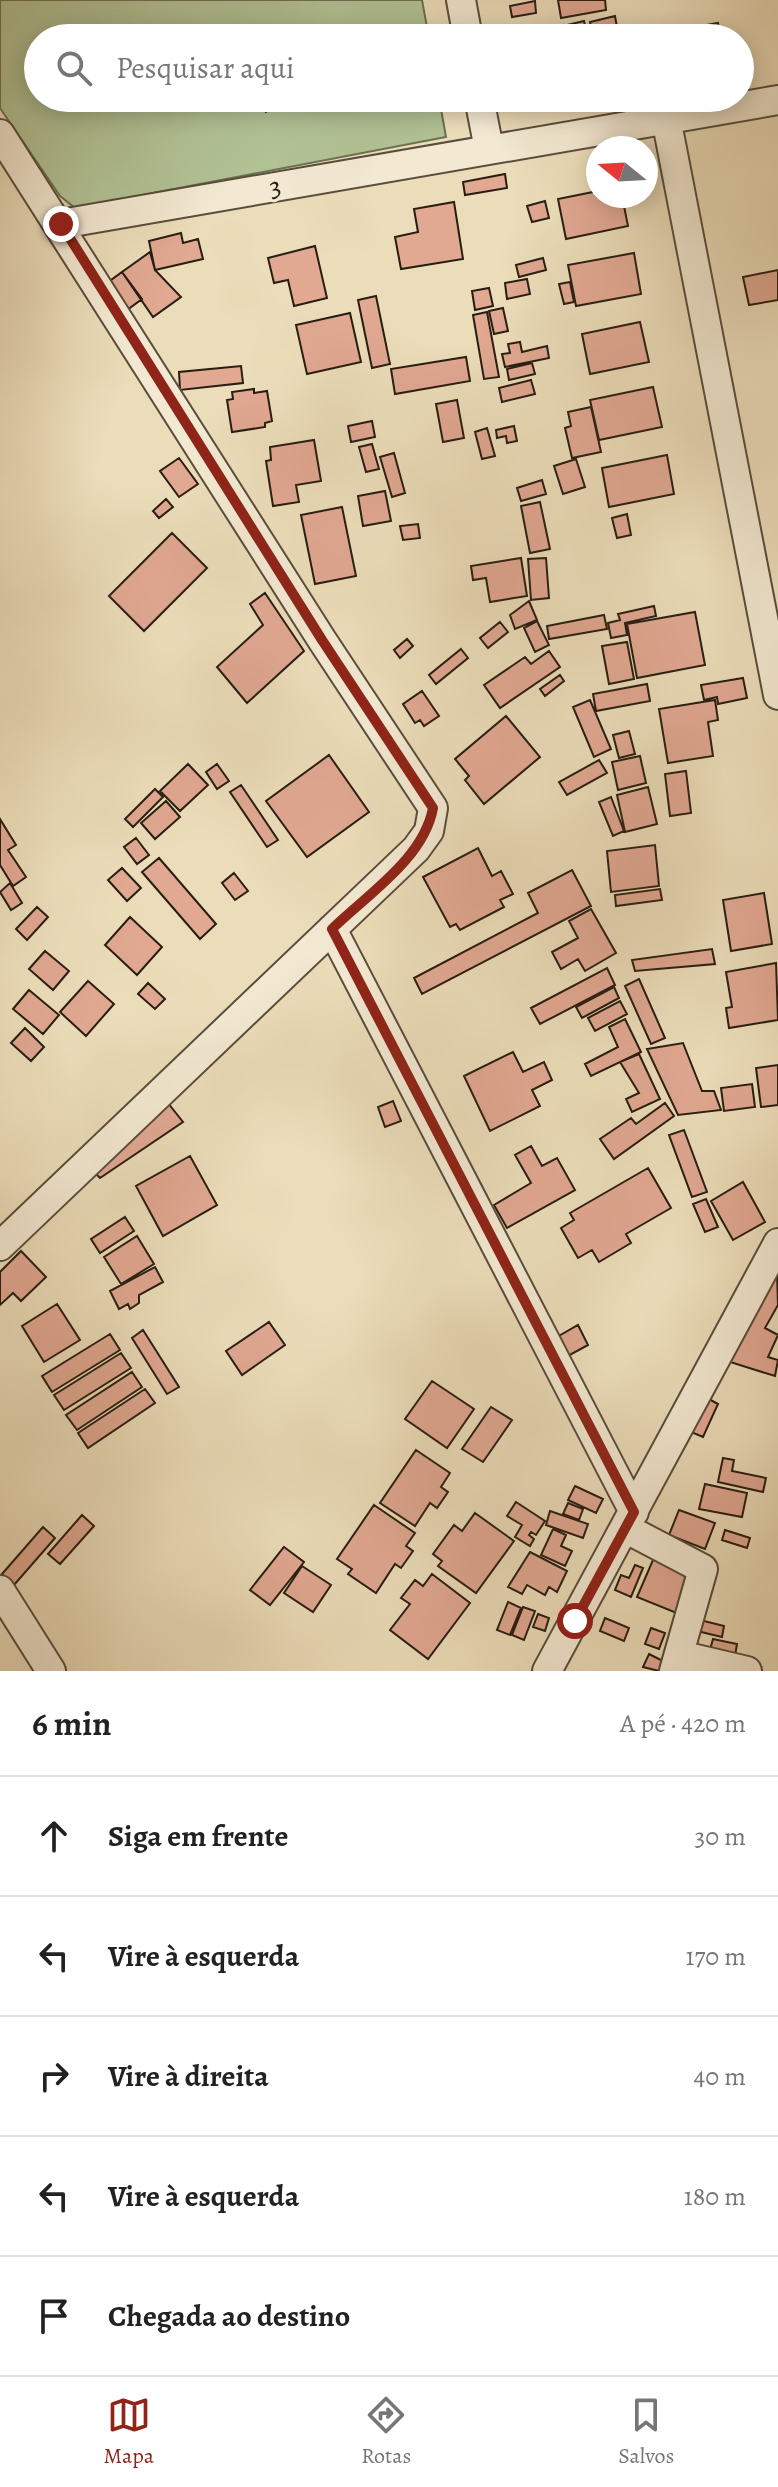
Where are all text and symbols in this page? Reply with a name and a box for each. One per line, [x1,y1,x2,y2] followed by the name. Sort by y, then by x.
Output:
[24,24,754,112] search box
[52,46,96,90] icon: search
[116,48,294,88] text: Pesquisar aqui
[586,136,658,208] north arrow
[266,167,284,207] street label: 3
[43,206,79,242] route end
[557,1603,593,1639] route start
[32,1700,111,1747] text: 6 min
[620,1706,746,1741] text: A pé · 420 m
[32,1814,76,1858] icon: ahead
[108,1816,288,1856] text: Siga em frente
[695,1819,746,1854] text: 30 m
[32,1934,76,1978] icon: left
[108,1936,299,1976] text: Vire à esquerda
[686,1939,746,1974] text: 170 m
[32,2054,76,2098] icon: right
[108,2056,269,2096] text: Vire à direita
[694,2059,746,2094] text: 40 m
[32,2174,76,2218] icon: left
[108,2176,299,2216] text: Vire à esquerda
[684,2179,746,2214] text: 180 m
[32,2294,76,2338] icon: arrive
[108,2296,350,2336] text: Chegada ao destino
[104,2393,154,2471] tab: Mapa
[361,2393,411,2471] tab: Rotas
[618,2393,674,2471] tab: Salvos

